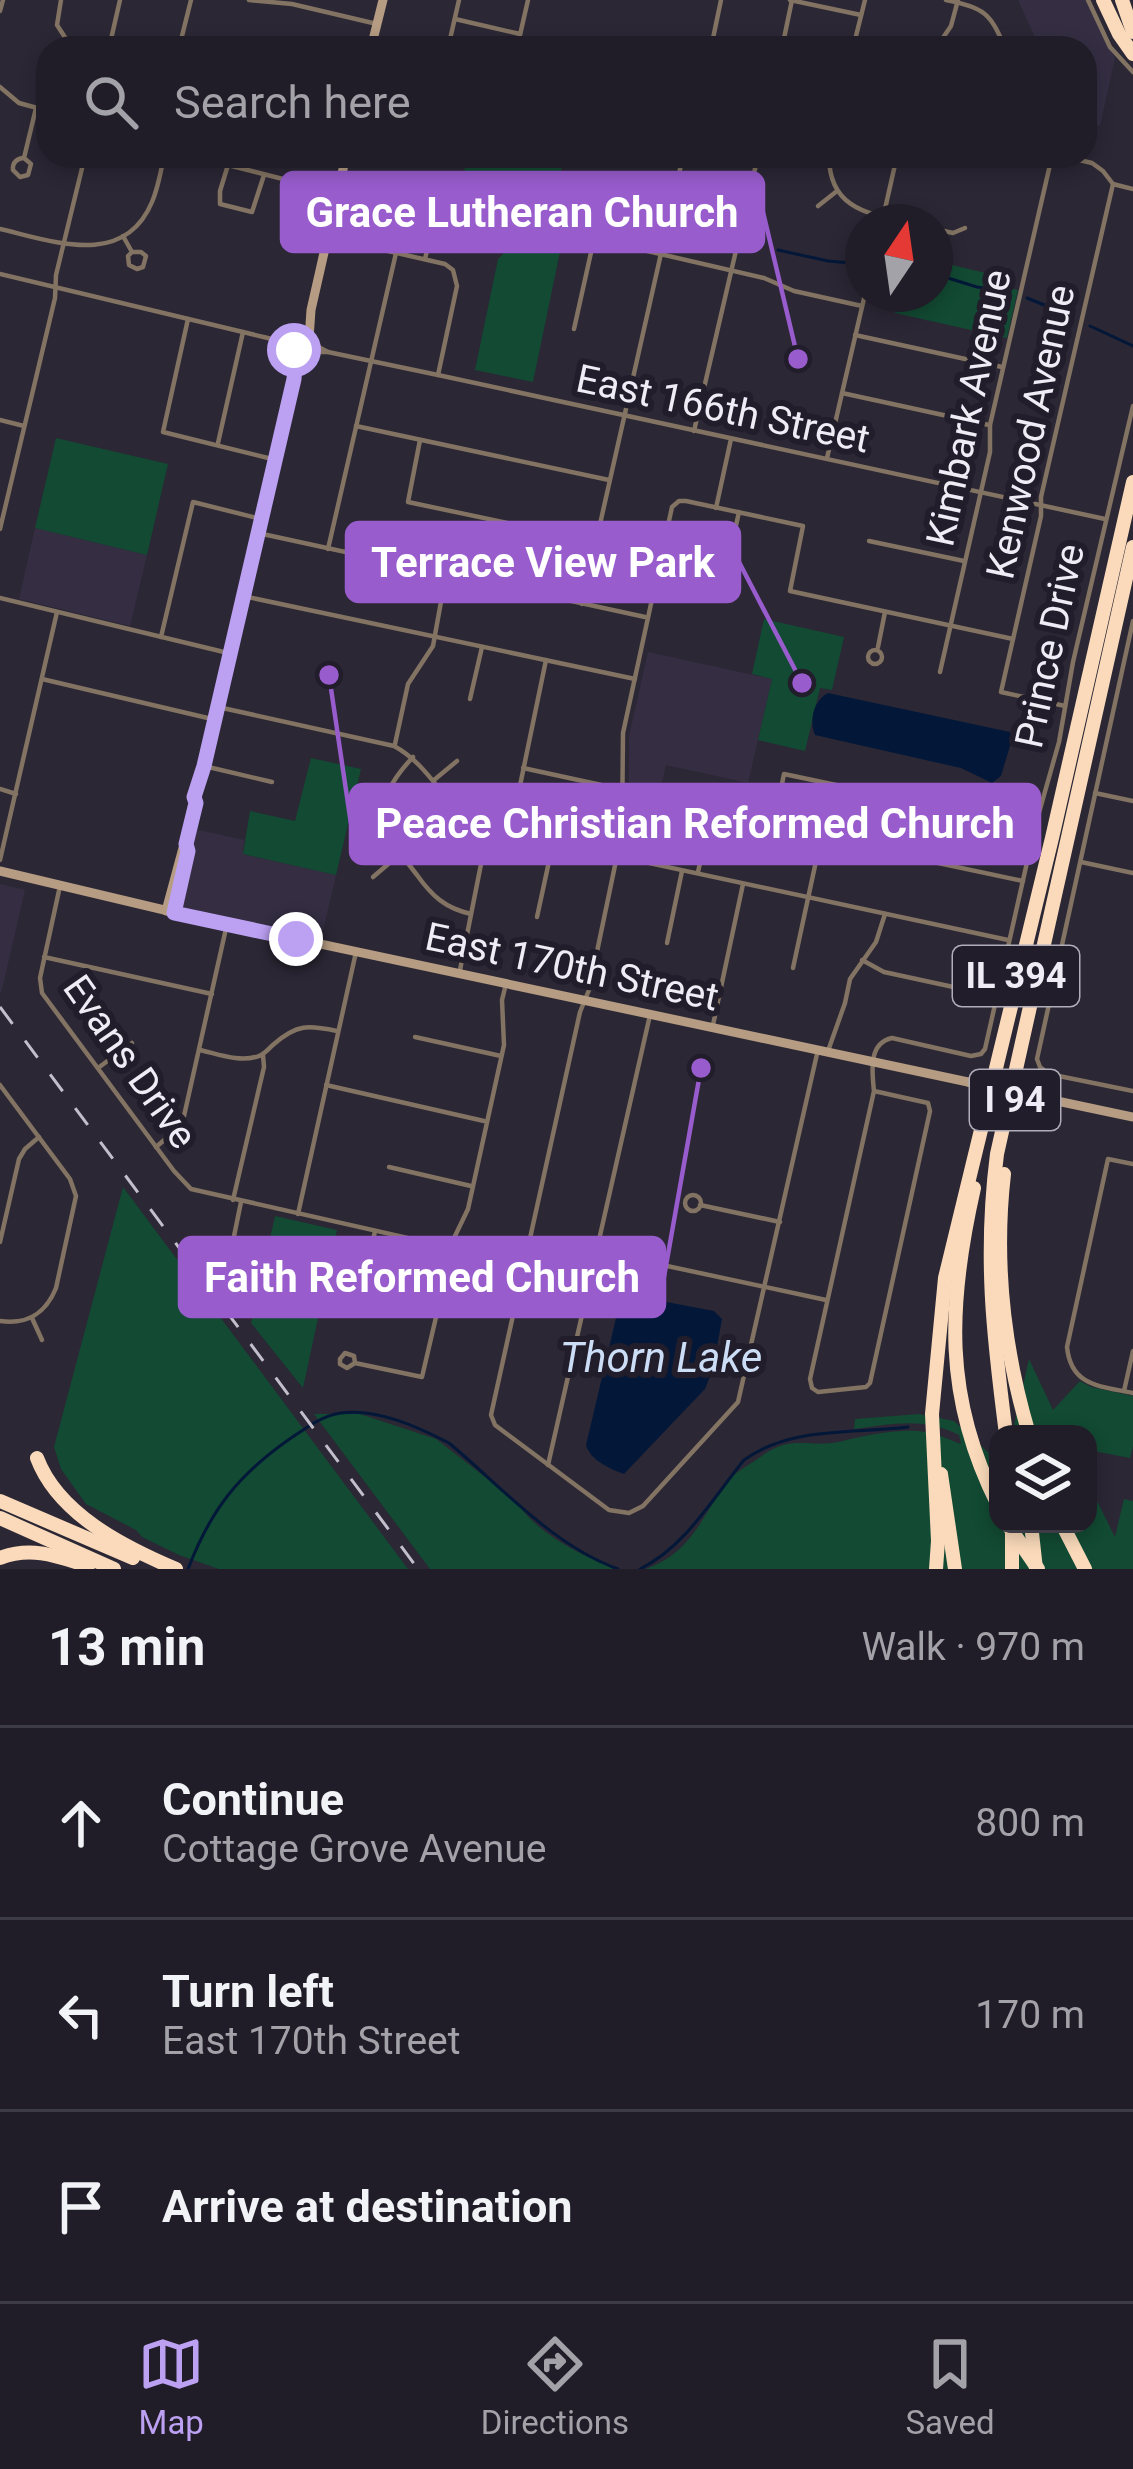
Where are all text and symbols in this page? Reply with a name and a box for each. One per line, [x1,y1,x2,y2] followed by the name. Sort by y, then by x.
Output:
[36,36,1097,168] search box
[78,69,144,135] icon: search
[174,76,411,129] text: Search here
[282,173,763,251] callout: Grace Lutheran Church
[305,188,739,237] text: Grace Lutheran Church
[845,204,953,312] north arrow
[917,266,1021,550] street label: Kimbark Avenue
[977,281,1085,583] street label: Kenwood Avenue
[267,323,321,377] route start
[572,355,874,463] street label: East 166th Street
[347,523,739,601] callout: Terrace View Park
[371,538,716,587] text: Terrace View Park
[1006,540,1094,752] street label: Prince Drive
[351,785,1039,863] callout: Peace Christian Reformed Church
[375,799,1015,848] text: Peace Christian Reformed Church
[269,912,323,966] route end
[421,913,723,1021] street label: East 170th Street
[953,946,1079,1006] road number: IL 394
[54,967,206,1157] street label: Evans Drive
[970,1070,1060,1130] road number: I 94
[180,1238,664,1316] callout: Faith Reformed Church
[204,1253,640,1302] text: Faith Reformed Church
[560,1333,762,1382] water label: Thorn Lake
[989,1425,1097,1533] map controls
[989,1425,1097,1533] button: layers
[48,1618,205,1677] text: 13 min
[861,1624,1085,1670] text: Walk · 970 m
[162,1773,344,1826] text: Continue
[48,1790,114,1856] icon: ahead
[975,1800,1085,1846] text: 800 m
[162,1826,547,1872] text: Cottage Grove Avenue
[162,1965,334,2018] text: Turn left
[48,1982,114,2048] icon: left
[975,1992,1085,2038] text: 170 m
[162,2018,461,2064] text: East 170th Street
[48,2174,114,2240] icon: arrive
[162,2180,573,2233] text: Arrive at destination
[138,2331,204,2442] tab: Map
[481,2331,629,2442] tab: Directions
[906,2331,995,2442] tab: Saved

